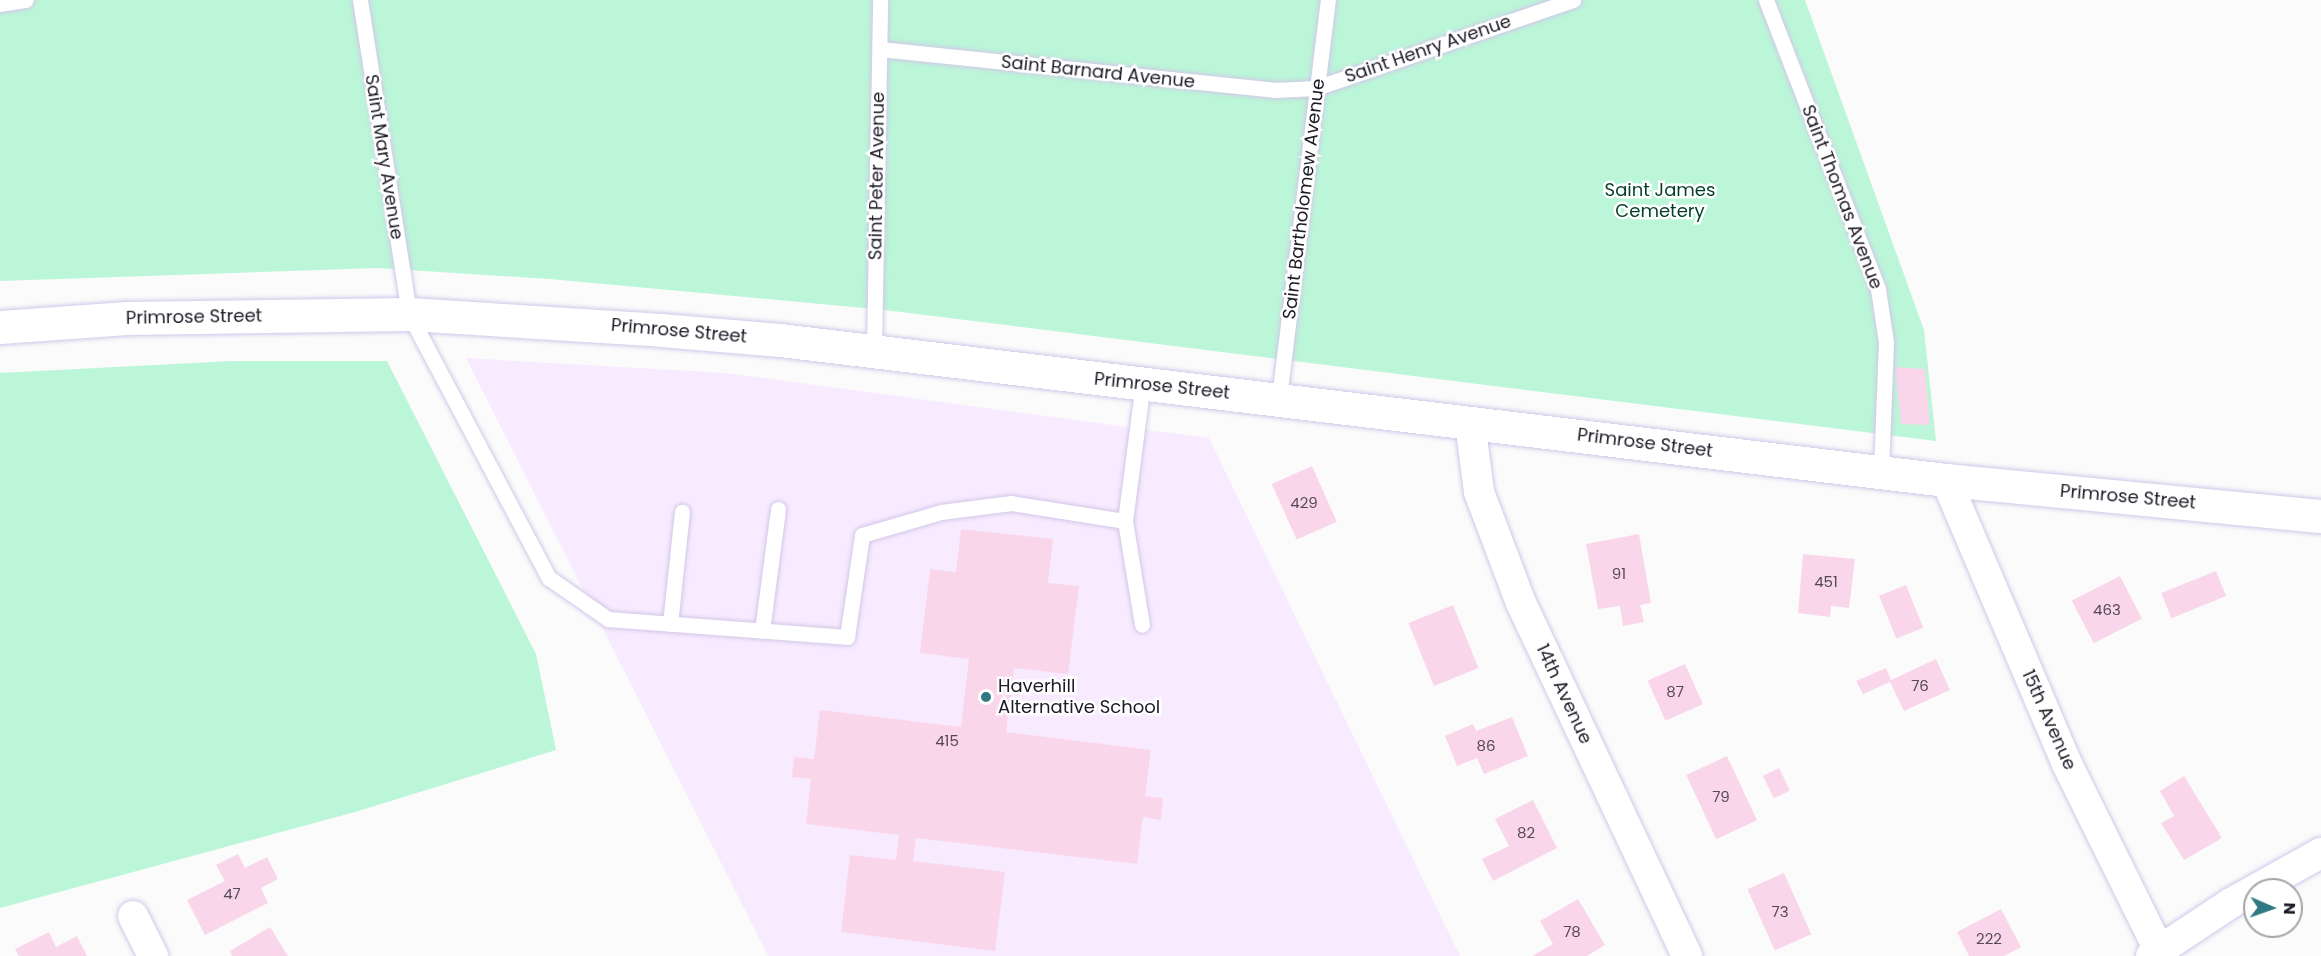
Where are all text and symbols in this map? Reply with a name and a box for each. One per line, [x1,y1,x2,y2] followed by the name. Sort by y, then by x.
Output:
[1342,10,1514,88] street label: Saint Henry Avenue
[1000,51,1196,93] street label: Saint Barnard Avenue
[360,73,408,241] street label: Saint Mary Avenue
[1279,77,1329,321] street label: Saint Bartholomew Avenue
[865,92,889,260] street label: Saint Peter Avenue
[1797,102,1887,292] street label: Saint Thomas Avenue
[1605,180,1715,222] park label: Saint James Cemetery
[126,305,262,329] street label: Primrose Street
[610,314,748,348] street label: Primrose Street
[1093,368,1231,404] street label: Primrose Street
[1576,424,1714,462] street label: Primrose Street
[2059,480,2197,514] street label: Primrose Street
[1290,494,1318,512] house number: 429
[1612,565,1626,583] house number: 91
[1814,573,1838,591] house number: 451
[2093,601,2121,619] house number: 463
[1531,641,1597,747] street label: 14th Avenue
[2017,666,2081,774] street label: 15th Avenue
[998,676,1160,718] place label: Haverhill Alternative School
[1911,677,1929,695] house number: 76
[1666,683,1684,701] house number: 87
[979,690,993,704] marker: Haverhill Alternative School
[935,732,959,750] house number: 415
[1477,737,1495,755] house number: 86
[1712,788,1730,806] house number: 79
[1517,824,1535,842] house number: 82
[2243,878,2303,938] north arrow
[223,885,241,903] house number: 47
[2278,902,2301,915] text: N
[1771,903,1789,921] house number: 73
[1563,923,1581,941] house number: 78
[1976,930,2002,948] house number: 222

